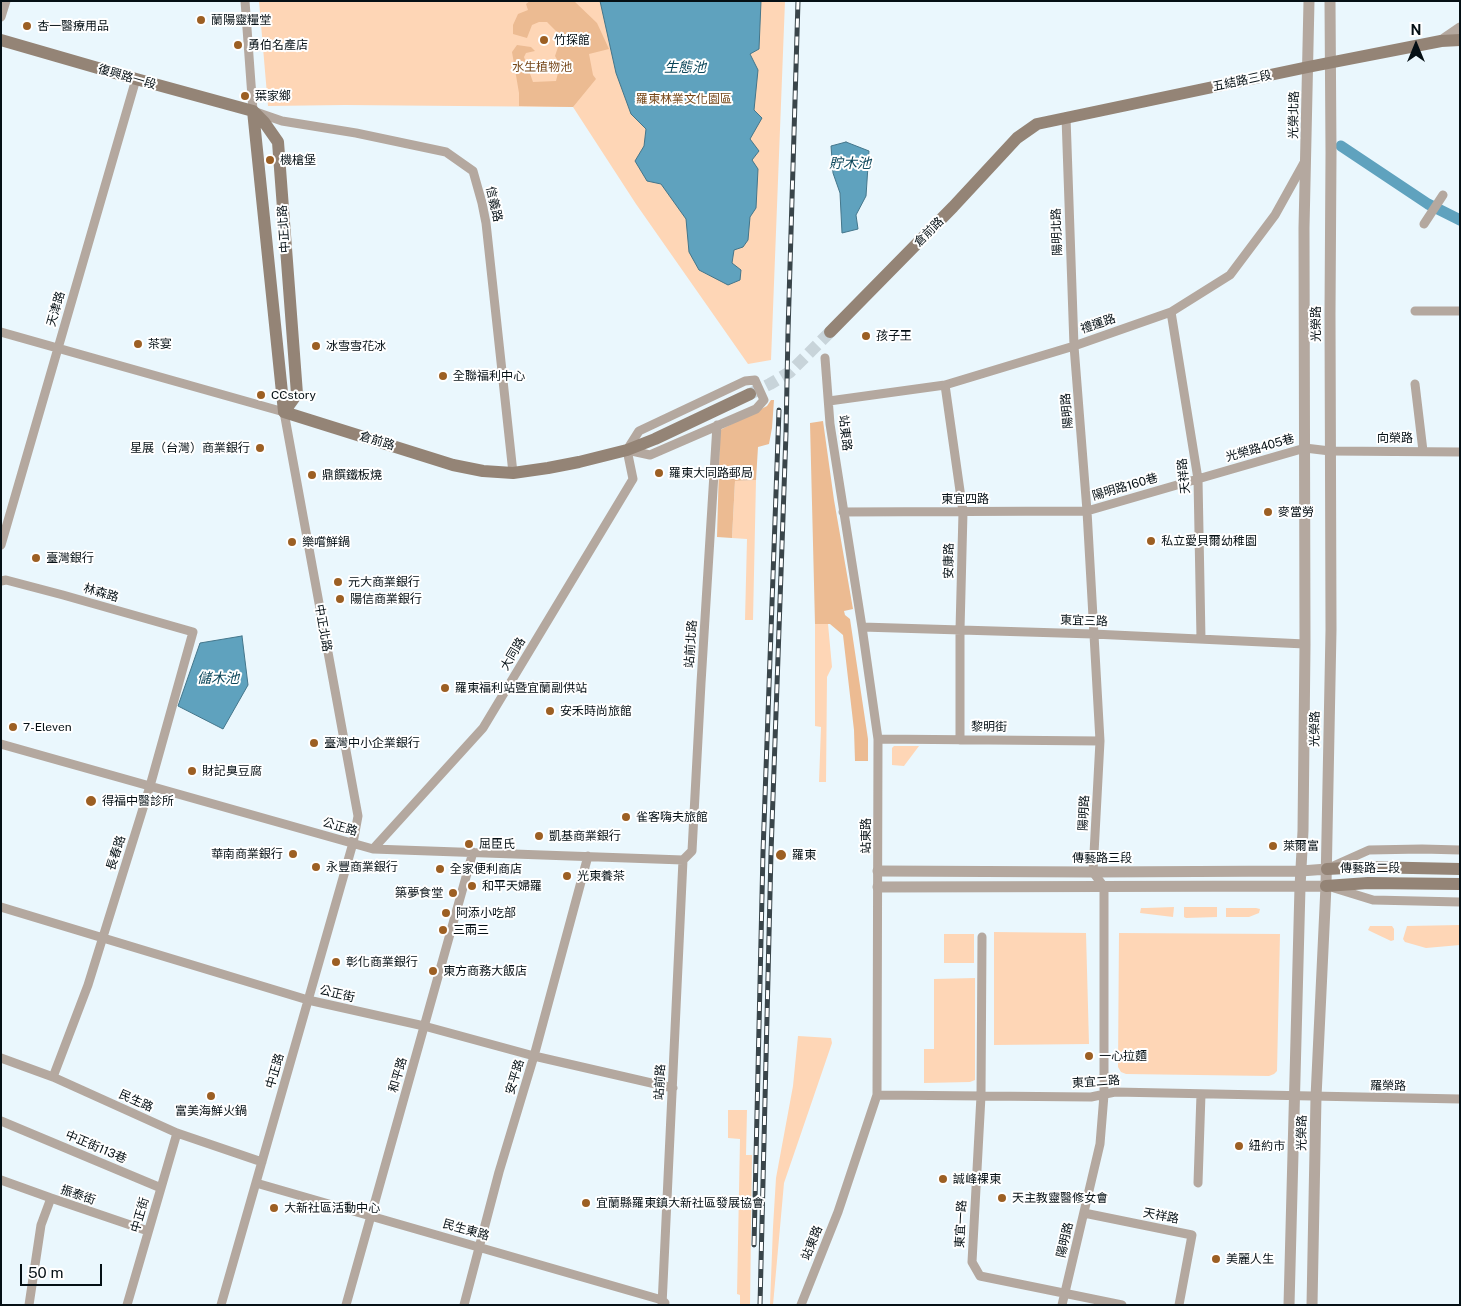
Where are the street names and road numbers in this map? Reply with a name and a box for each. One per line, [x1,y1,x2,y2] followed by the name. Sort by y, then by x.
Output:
[96,62,158,92] street label: 復興路一段
[1211,68,1273,94] street label: 五結路三段
[1286,91,1302,139] street label: 光榮北路
[483,185,505,223] street label: 信義路
[275,205,293,253] street label: 中正北路
[1049,208,1065,256] street label: 陽明北路
[911,214,947,250] street label: 倉前路
[44,290,68,328] street label: 天津路
[1309,306,1323,342] street label: 光榮路
[1079,311,1117,337] street label: 禮運路
[1058,392,1076,430] street label: 陽明路
[836,414,854,452] street label: 站東路
[358,429,396,453] street label: 倉前路
[1224,431,1296,465] street label: 光榮路405巷
[1377,431,1413,445] street label: 向榮路
[1175,457,1193,495] street label: 天祥路
[1091,471,1159,503] street label: 陽明路160巷
[941,492,989,506] street label: 東宜四路
[941,543,957,579] street label: 安康路
[82,581,120,605] street label: 林森路
[312,603,334,653] street label: 中正北路
[1060,613,1108,629] street label: 東宜三路
[682,620,700,668] street label: 站前北路
[498,635,528,673] street label: 大同路
[1307,711,1323,747] street label: 光榮路
[971,719,1007,735] street label: 黎明街
[1076,795,1092,831] street label: 陽明路
[321,815,359,839] street label: 公正路
[859,818,873,854] street label: 站東路
[104,834,128,872] street label: 長春路
[1072,851,1132,865] street label: 傳藝路三段
[1340,861,1400,875] street label: 傳藝路二段
[318,983,356,1005] street label: 公正街
[263,1052,287,1090] street label: 中正路
[386,1056,410,1094] street label: 和平路
[503,1058,527,1096] street label: 安平路
[652,1064,668,1100] street label: 站前路
[1072,1073,1120,1091] street label: 東宜二路
[1370,1078,1406,1094] street label: 羅榮路
[117,1087,155,1115] street label: 民生路
[1294,1115,1310,1151] street label: 光榮路
[63,1128,129,1166] street label: 中正街113巷
[59,1182,97,1208] street label: 振泰街
[128,1196,152,1234] street label: 中正街
[953,1200,969,1248] street label: 東宜一路
[1142,1205,1180,1227] street label: 天祥路
[441,1216,491,1244] street label: 民生東路
[1054,1221,1076,1259] street label: 陽明路
[799,1224,825,1262] street label: 站東路

